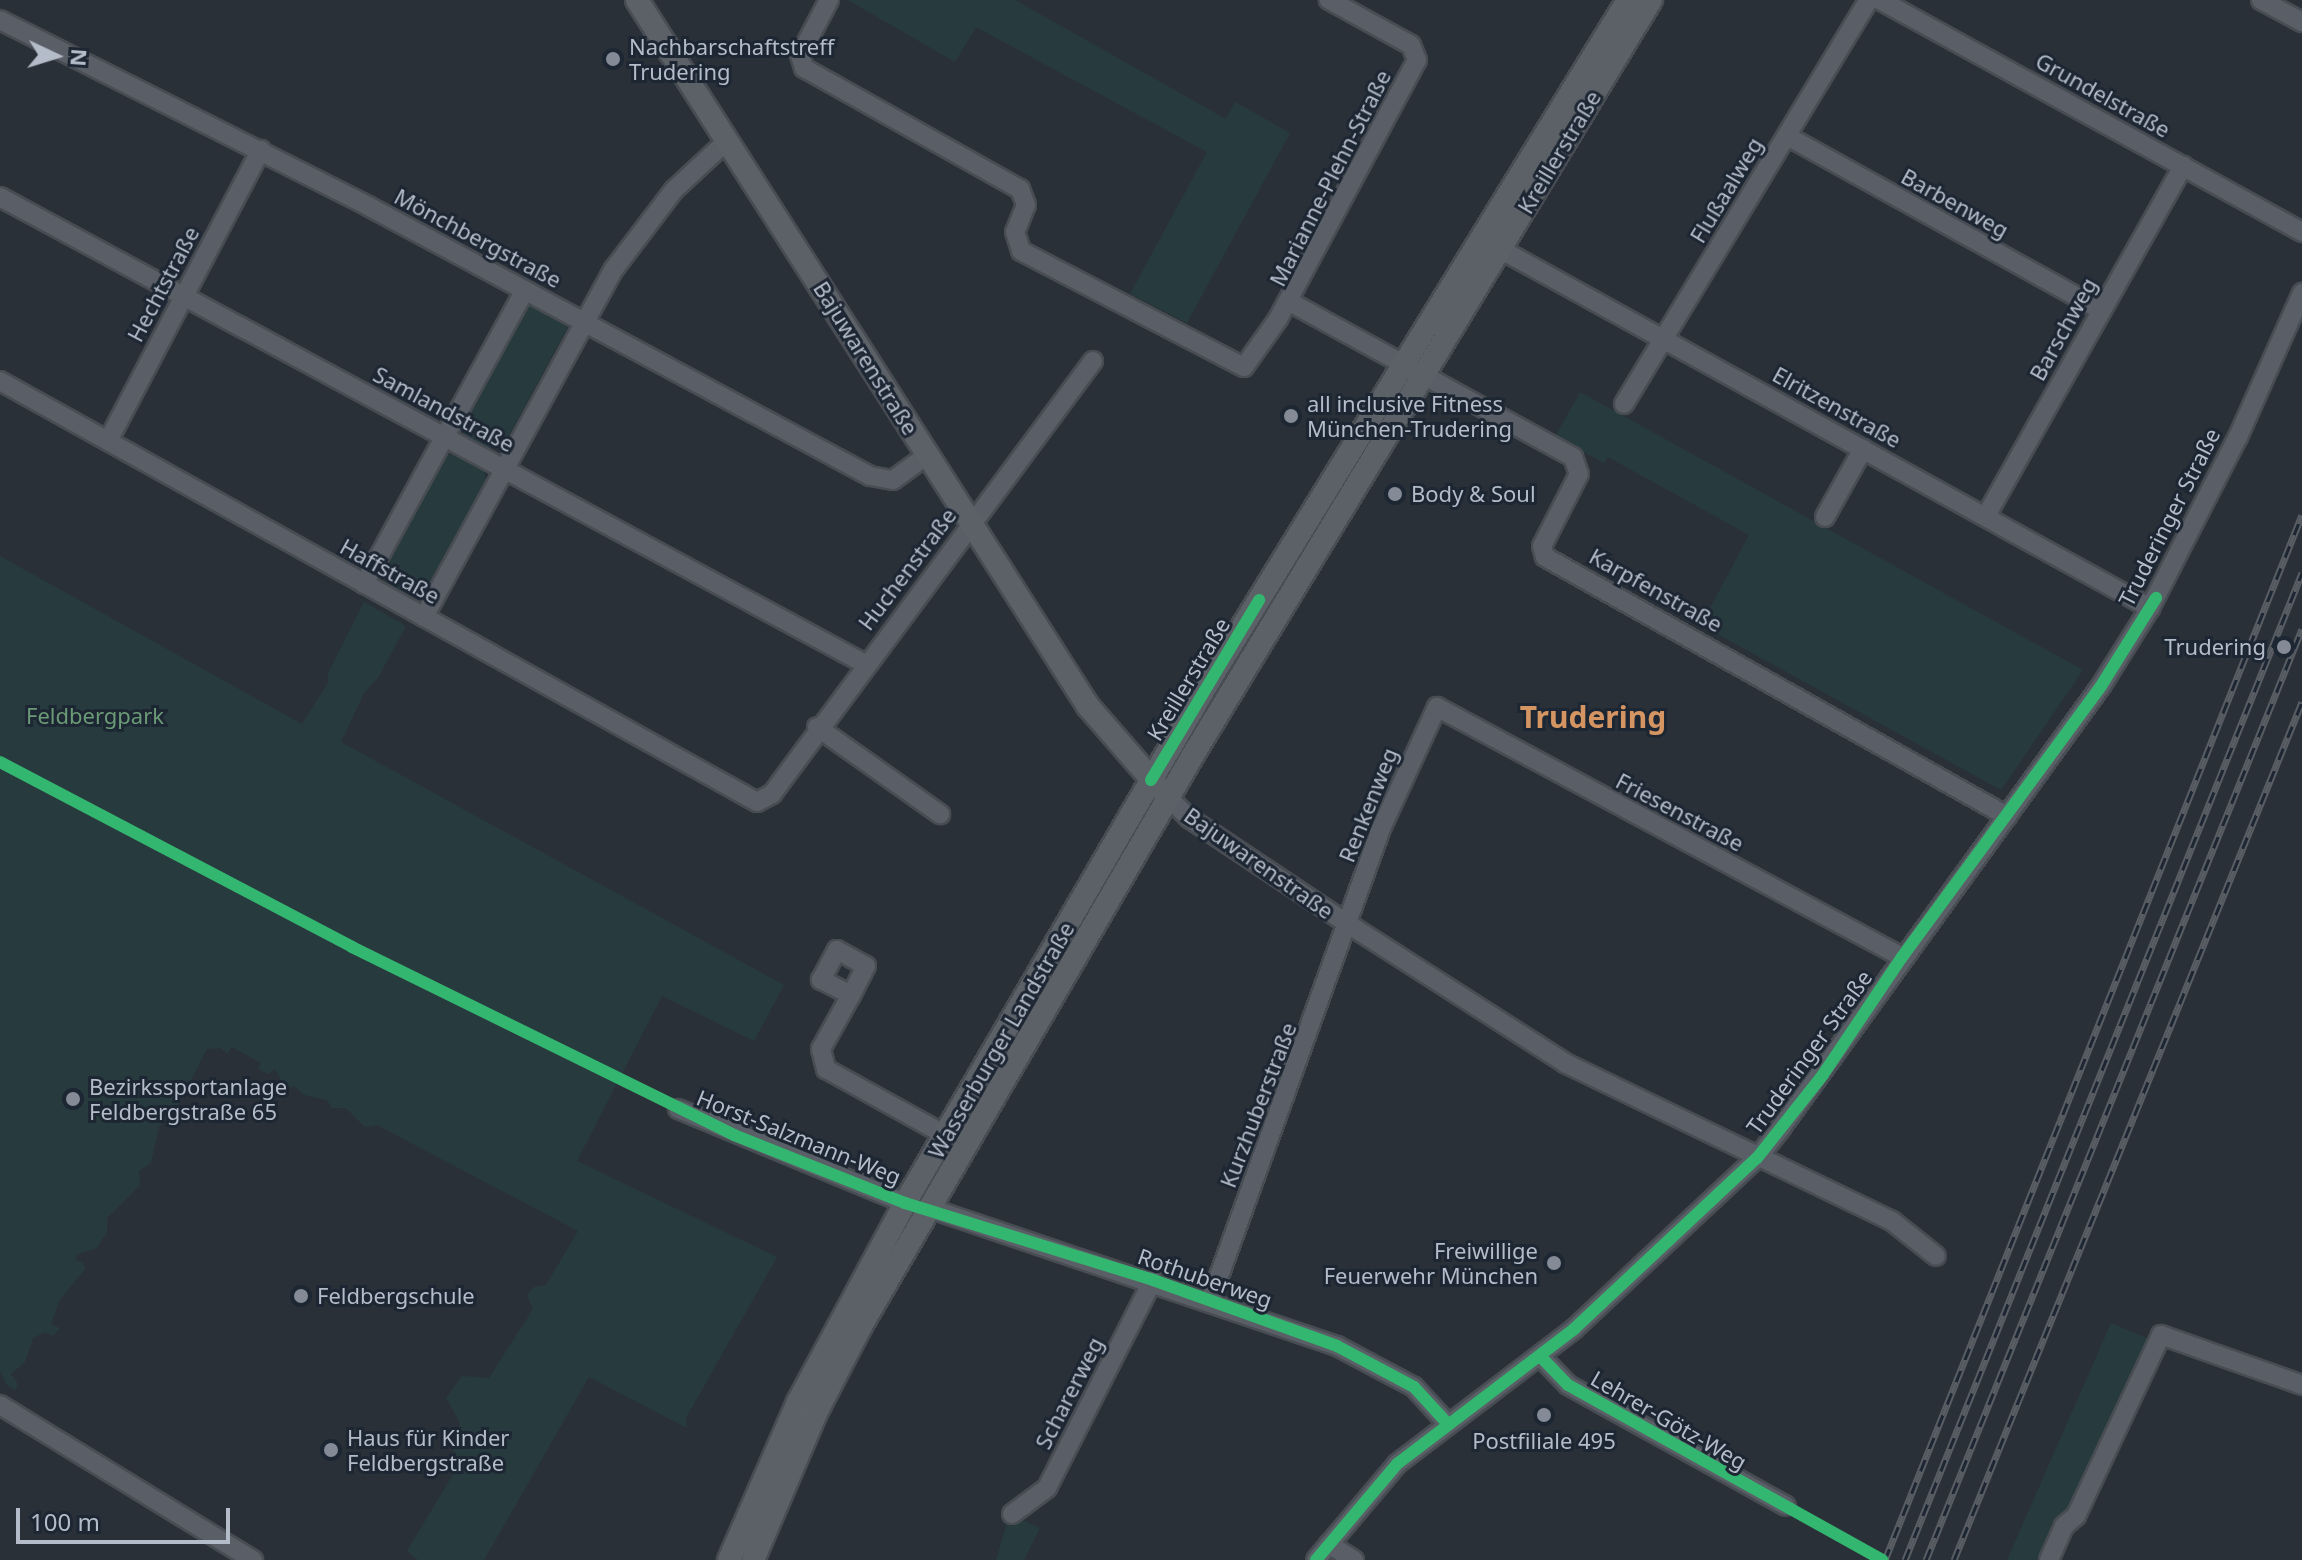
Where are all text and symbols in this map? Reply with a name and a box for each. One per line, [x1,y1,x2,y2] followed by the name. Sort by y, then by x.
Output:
[16,16,96,96] north arrow
[629,33,834,84] place label: Nachbarschaftstreff Trudering
[2031,47,2175,143] street label: Grundelstraße
[64,48,96,68] text: N
[604,50,622,68] marker: Nachbarschaftstreff Trudering
[1264,66,1396,290] street label: Marianne-Plehn-Straße
[1512,86,1606,218] street label: Kreillerstraße
[1684,133,1768,247] street label: Flußaalweg
[1897,163,2013,243] street label: Barbenweg
[390,183,566,293] street label: Mönchbergstraße
[122,222,204,346] street label: Hechtstraße
[2024,273,2102,385] street label: Barschweg
[808,276,924,440] street label: Bajuwarenstraße
[369,361,519,457] street label: Samlandstraße
[1768,361,1906,453] street label: Elritzenstraße
[1307,390,1512,442] place label: all inclusive Fitness München-Trudering
[1282,407,1300,425] marker: all inclusive Fitness München-Trudering
[2113,424,2225,610] street label: Truderinger Straße
[1411,481,1536,507] place label: Body & Soul
[1386,485,1404,503] marker: Body & Soul
[853,503,961,635] street label: Huchenstraße
[336,533,444,609] street label: Haffstraße
[1585,543,1727,637] street label: Karpfenstraße
[1141,613,1235,745] street label: Kreillerstraße
[2164,634,2266,660] place label: Trudering
[2273,636,2295,658] marker: Trudering
[1520,699,1666,735] district label: Trudering
[26,703,164,729] park label: Feldbergpark
[1333,744,1403,866] street label: Renkenweg
[1612,767,1748,857] street label: Friesenstraße
[1179,802,1339,924] street label: Bajuwarenstraße
[922,917,1080,1163] street label: Wasserburger Landstraße
[1741,965,1877,1139] street label: Truderinger Straße
[1214,1019,1302,1191] street label: Kurzhuberstraße
[89,1073,287,1124] place label: Bezirkssportanlage Feldbergstraße 65
[693,1084,905,1190] street label: Horst-Salzmann-Weg
[64,1090,82,1108] marker: Bezirkssportanlage Feldbergstraße 65
[1324,1237,1538,1288] place label: Freiwillige Feuerwehr München
[1134,1243,1276,1313] street label: Rothuberweg
[1545,1254,1563,1272] marker: Freiwillige Feuerwehr München
[317,1283,475,1309] place label: Feldbergschule
[292,1287,310,1305] marker: Feldbergschule
[1030,1333,1108,1453] street label: Scharerweg
[1586,1365,1752,1475] street label: Lehrer-Götz-Weg
[1535,1406,1553,1424] marker: Postfiliale 495
[347,1424,509,1476] place label: Haus für Kinder Feldbergstraße
[1472,1428,1616,1454] place label: Postfiliale 495
[322,1441,340,1459] marker: Haus für Kinder Feldbergstraße
[20,1492,234,1542] scale bar
[30,1505,100,1538] text: 100 m

